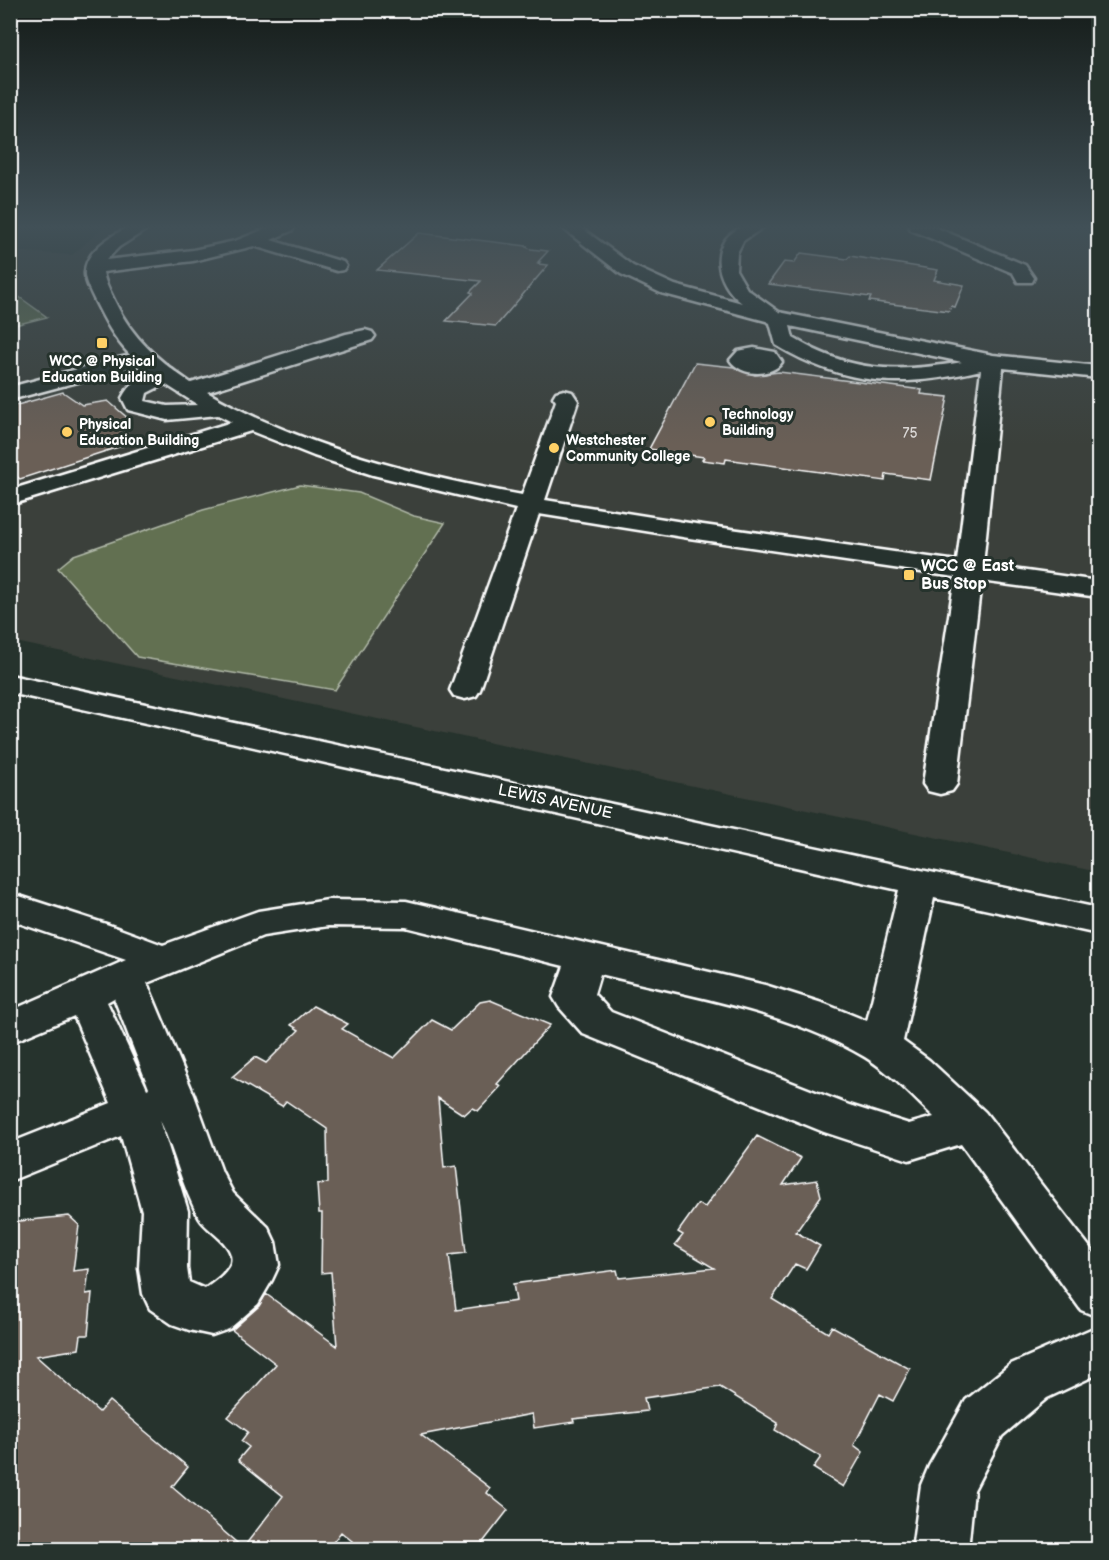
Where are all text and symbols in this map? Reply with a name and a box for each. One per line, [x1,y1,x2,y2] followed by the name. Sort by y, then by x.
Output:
[95,336,109,350] marker: WCC @ Physical Education Building
[42,353,162,386] place label: WCC @ Physical Education Building
[722,406,794,439] place label: Technology Building
[703,415,717,429] marker: Technology Building
[79,416,199,449] place label: Physical Education Building
[60,425,74,439] marker: Physical Education Building
[903,425,917,442] house number: 75
[566,432,690,465] place label: Westchester Community College
[547,441,561,455] marker: Westchester Community College
[921,557,1015,594] place label: WCC @ East Bus Stop
[902,568,916,582] marker: WCC @ East Bus Stop
[496,781,614,823] street label: LEWIS AVENUE

